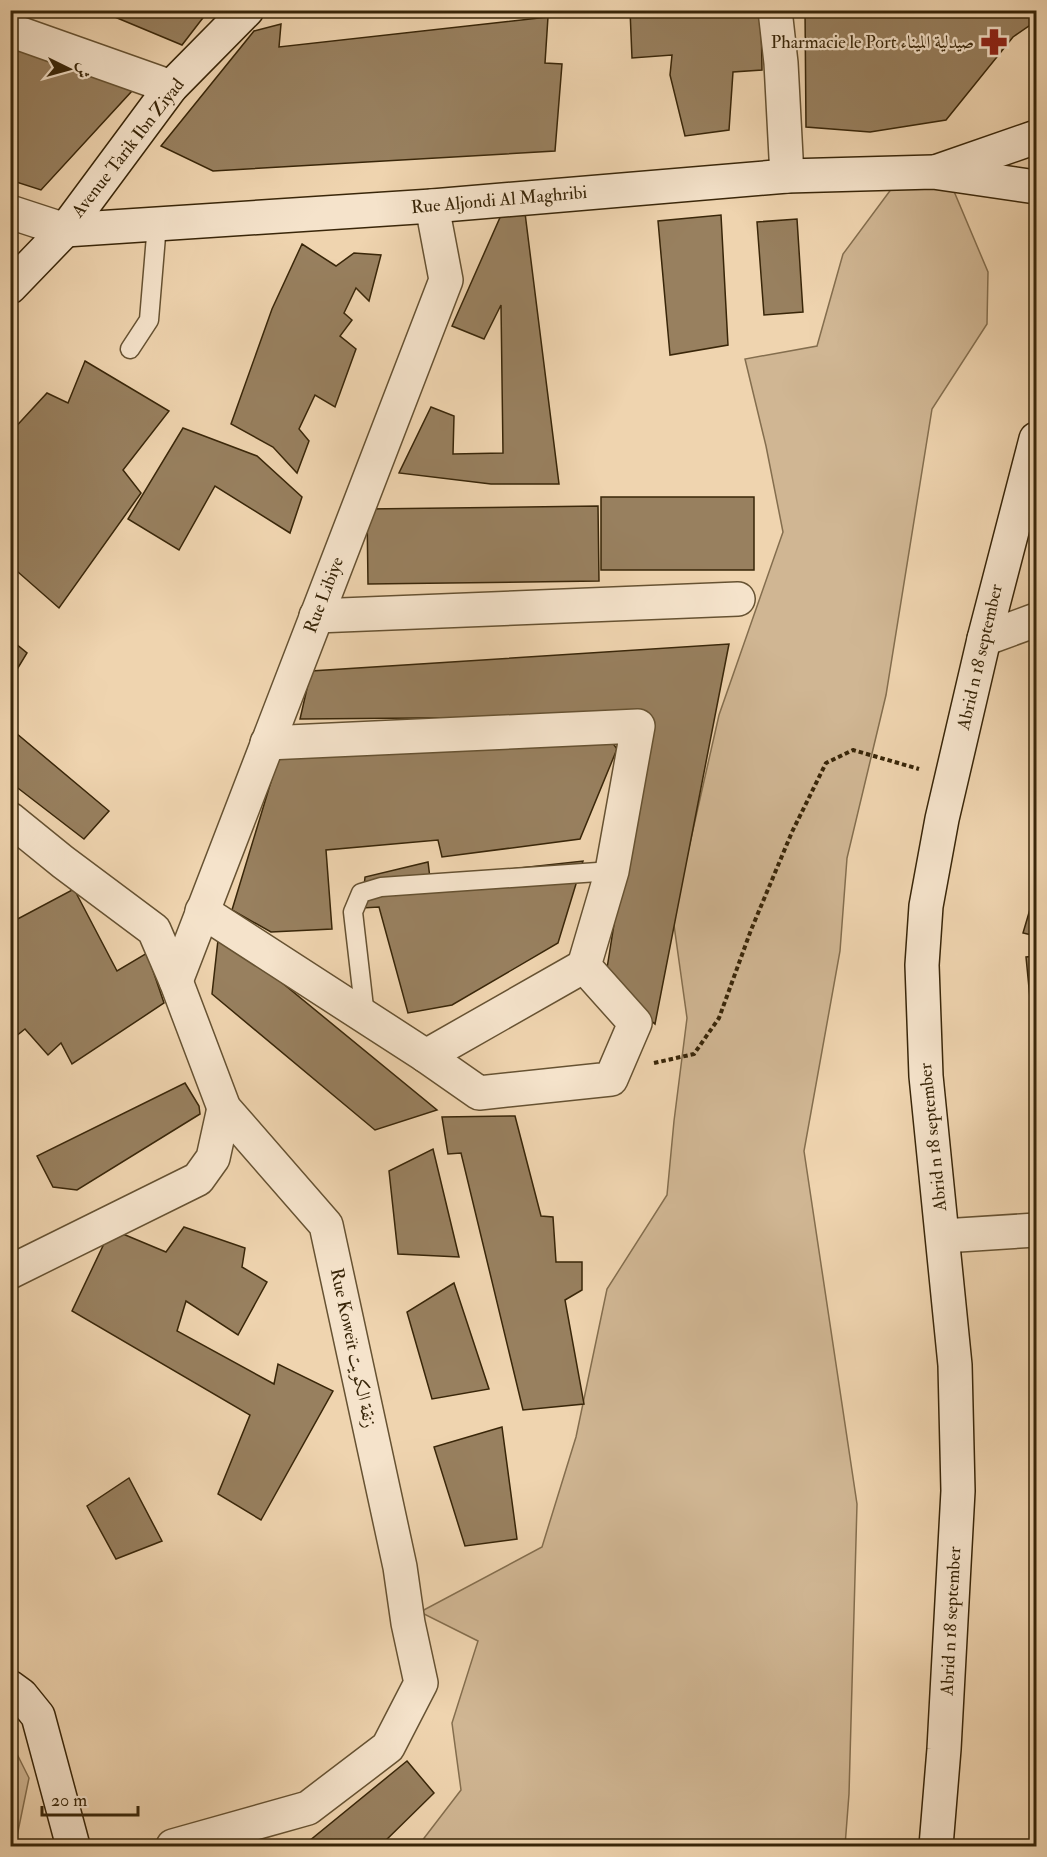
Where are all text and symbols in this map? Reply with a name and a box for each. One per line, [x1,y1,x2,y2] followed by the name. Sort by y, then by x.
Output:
[979,27,1009,57] pharmacy icon: Pharmacie le Port صيدلية الميناء
[771,31,974,54] place label: Pharmacie le Port صيدلية الميناء
[39,39,99,99] north arrow
[72,61,94,79] text: ش
[66,74,190,223] street label: Avenue Tarik Ibn Ziyad
[410,181,588,219] street label: Rue Aljondi Al Maghribi
[299,553,349,636] street label: Rue Libiye
[952,582,1008,733] street label: Abrid n 18 september
[914,1061,952,1213] street label: Abrid n 18 september
[325,1266,381,1430] street label: Rue Koweït زنقة الكويت
[936,1546,966,1697] street label: Abrid n 18 september
[42,1779,138,1817] scale bar
[51,1789,87,1812] text: 20 m

